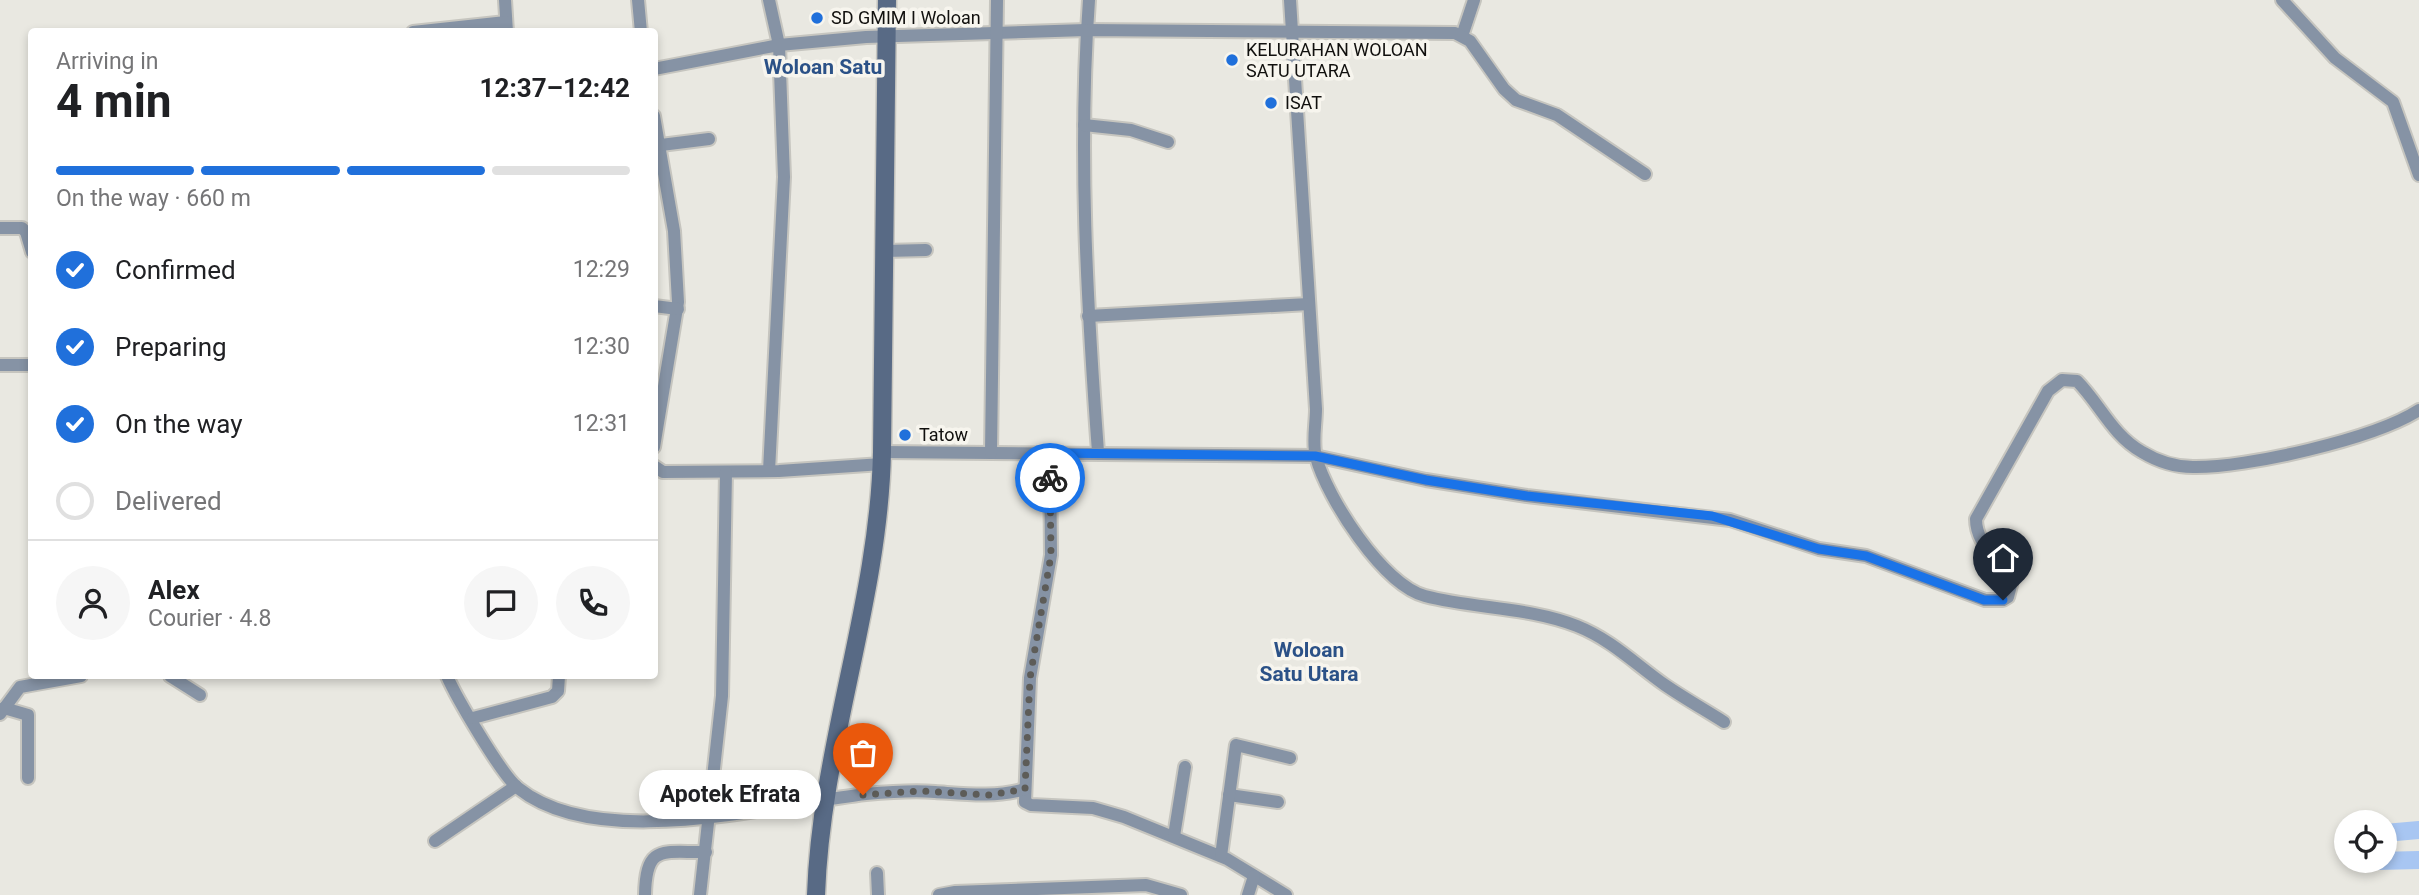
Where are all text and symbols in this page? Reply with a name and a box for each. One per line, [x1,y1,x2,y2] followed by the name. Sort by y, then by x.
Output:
[831,7,981,28] place label: SD GMIM I Woloan
[809,10,825,26] marker: SD GMIM I Woloan
[1246,39,1428,81] place label: KELURAHAN WOLOAN SATU UTARA
[56,48,159,75] text: Arriving in
[1224,52,1240,68] marker: KELURAHAN WOLOAN SATU UTARA
[764,55,882,79] district label: Woloan Satu
[480,73,630,103] text: 12:37–12:42
[56,74,172,128] text: 4 min
[1285,92,1322,113] place label: ISAT
[1263,95,1279,111] marker: ISAT
[56,185,251,212] text: On the way · 660 m
[56,251,94,289] icon: check
[115,255,236,285] text: Confirmed
[573,256,630,283] text: 12:29
[56,328,94,366] icon: check
[115,332,227,362] text: Preparing
[573,333,630,360] text: 12:30
[56,405,94,443] icon: check
[115,409,243,439] text: On the way
[573,410,630,437] text: 12:31
[919,424,969,445] place label: Tatow
[897,427,913,443] marker: Tatow
[1015,443,1085,513] courier
[1031,459,1069,497] icon: bike
[115,486,222,516] text: Delivered
[1973,528,2033,600] pin
[1984,539,2022,577] icon: home
[56,566,130,640] button: person
[464,566,538,640] button: chat
[556,566,630,640] button: phone
[148,575,200,605] text: Alex
[148,605,271,632] text: Courier · 4.8
[1259,638,1359,686] district label: Woloan Satu Utara
[833,723,893,795] pin
[844,734,882,772] icon: bag
[639,770,821,820] callout: Apotek Efrata
[660,781,800,808] text: Apotek Efrata
[2334,810,2397,873] map controls
[2334,810,2397,873] button: locate

